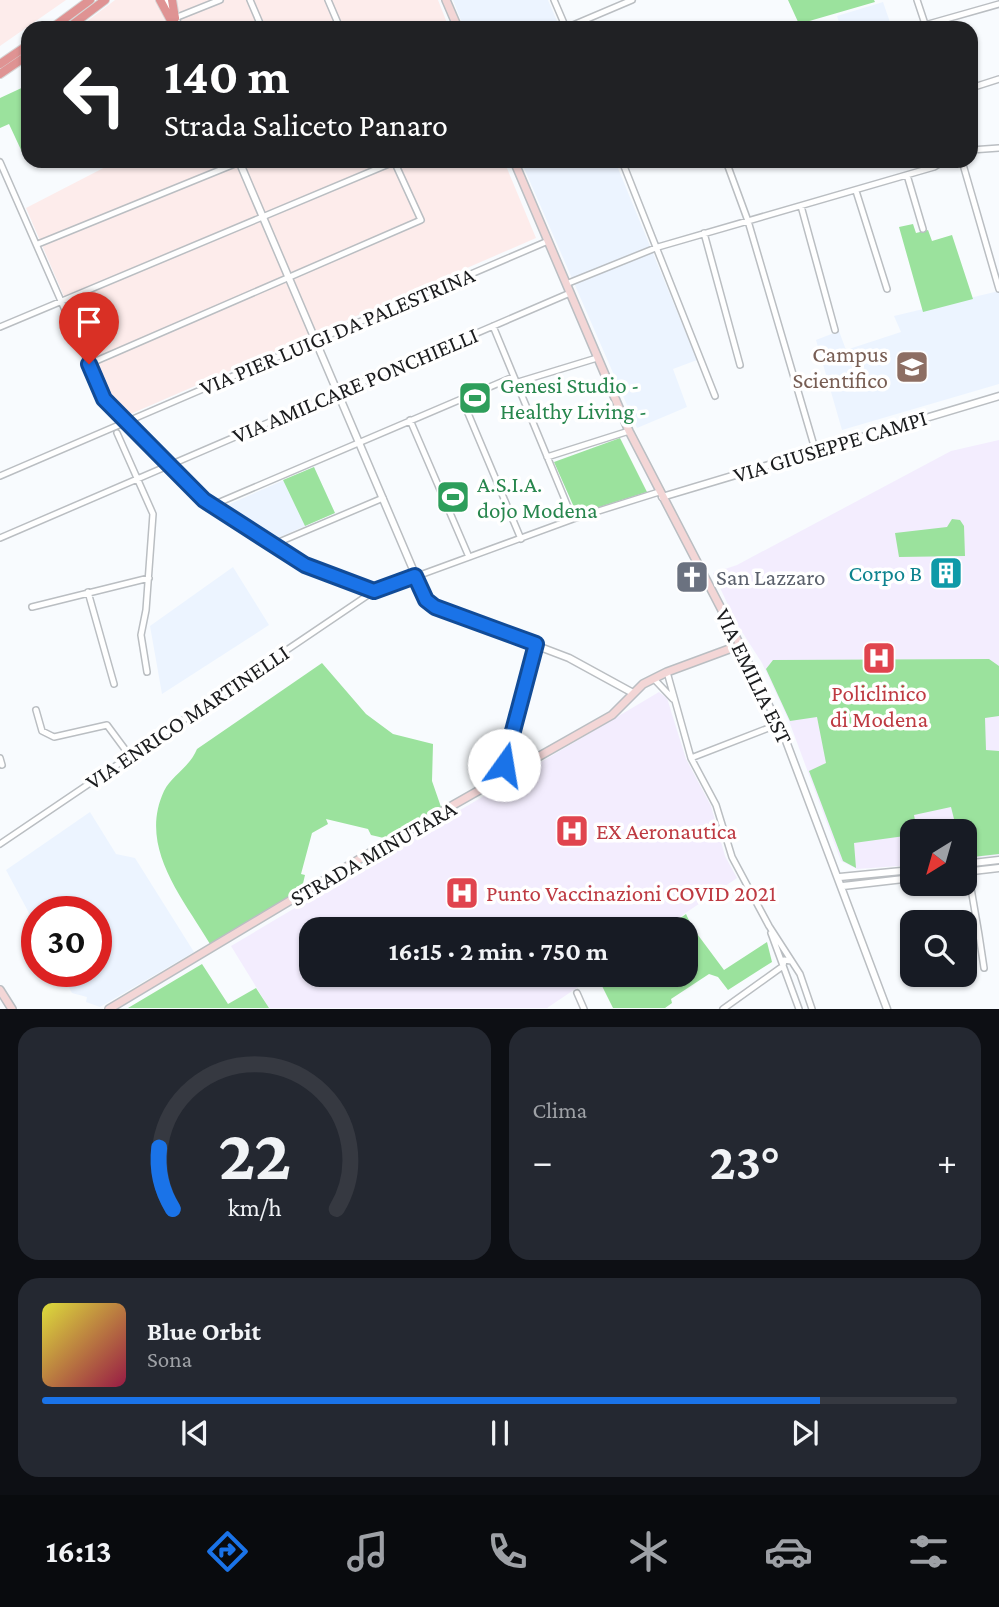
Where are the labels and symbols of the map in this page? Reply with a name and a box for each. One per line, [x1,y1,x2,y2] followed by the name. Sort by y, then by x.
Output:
[196,261,479,401] street label: VIA PIER LUIGI DA PALESTRINA
[59,292,119,364] pin
[228,321,482,449] street label: VIA AMILCARE PONCHIELLI
[792,341,888,393] place label: Campus Scientifico
[893,348,931,386] school or university icon: Campus Scientifico
[500,372,647,424] place label: Genesi Studio - Healthy Living -
[456,379,494,417] sports icon: Genesi Studio - Healthy Living -
[730,404,930,488] street label: VIA GIUSEPPE CAMPI
[477,471,598,523] place label: A.S.I.A. dojo Modena
[434,478,472,516] sports icon: A.S.I.A. dojo Modena
[927,554,965,592] building icon: Corpo B
[673,558,711,596] church icon: San Lazzaro
[849,560,922,586] place label: Corpo B
[716,564,825,590] place label: San Lazzaro
[710,604,798,748] street label: VIA EMILIA EST
[81,639,293,795] street label: VIA ENRICO MARTINELLI
[860,639,898,677] hospital icon: Policlinico di Modena
[830,680,928,732] place label: Policlinico di Modena
[467,728,541,802] position arrow
[286,795,461,911] street label: STRADA MINUTARA
[553,812,591,850] hospital icon: EX Aeronautica
[596,818,737,844] place label: EX Aeronautica
[900,819,976,896] north arrow
[443,874,481,912] hospital icon: Punto Vaccinazioni COVID 2021
[486,880,776,906] place label: Punto Vaccinazioni COVID 2021
[21,896,112,987] speed limit sign: 30

